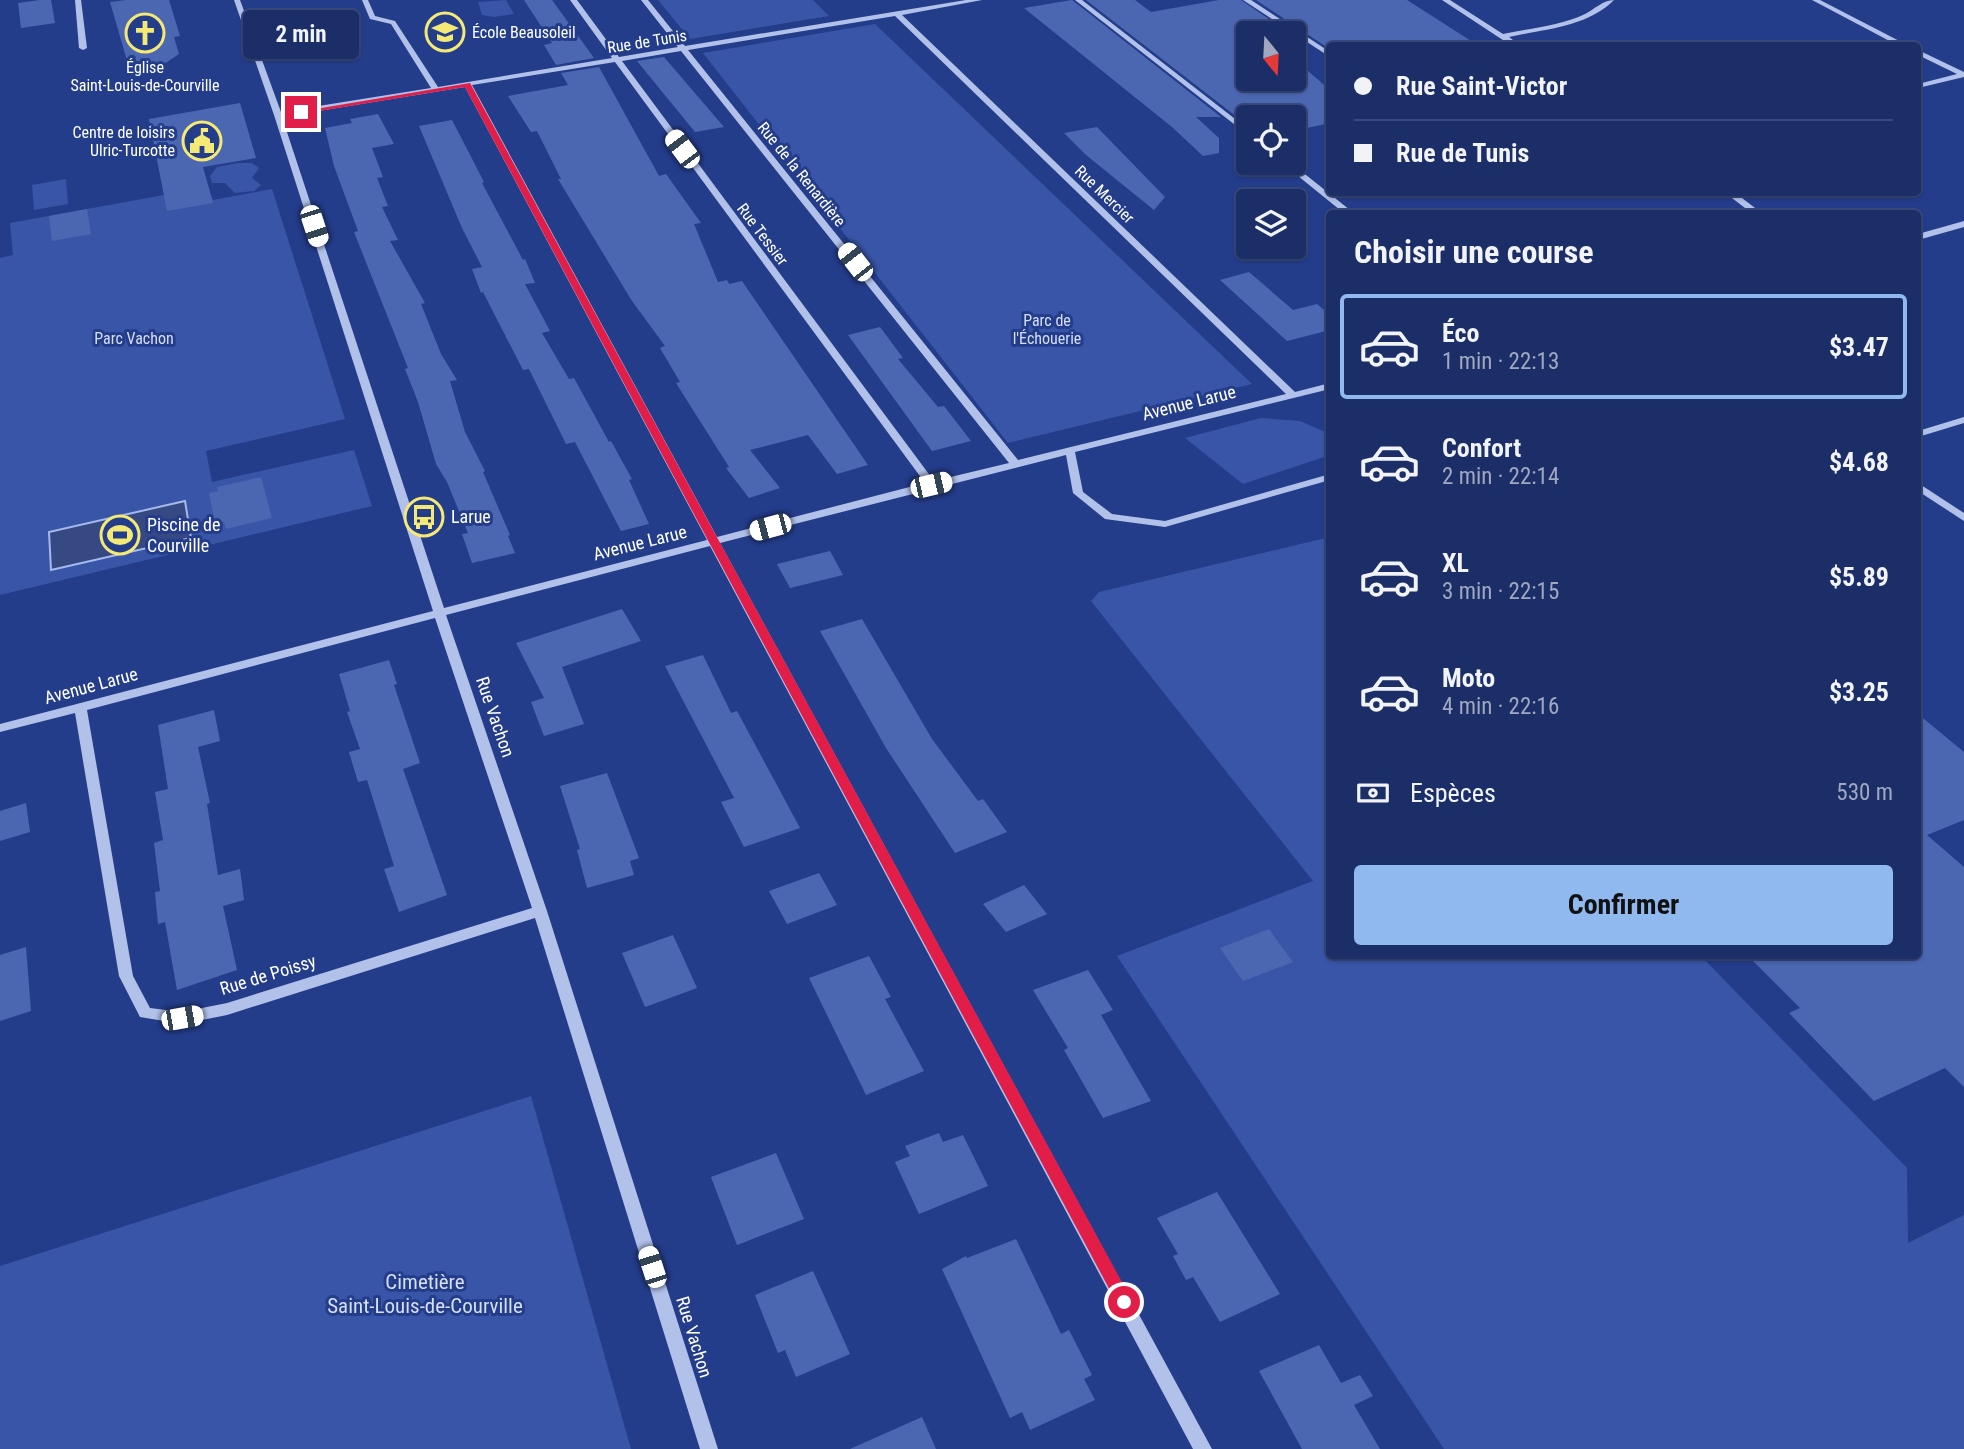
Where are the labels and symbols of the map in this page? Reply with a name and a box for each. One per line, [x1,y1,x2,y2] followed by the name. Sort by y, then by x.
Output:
[243,10,359,60] callout: 2 min
[424,11,466,53] school or university icon: École Beausoleil
[124,12,166,54] church icon: Église Saint-Louis-de-Courville
[1236,21,1306,91] north arrow
[472,23,576,42] place label: École Beausoleil
[606,26,688,57] street label: Rue de Tunis
[70,58,220,95] place label: Église Saint-Louis-de-Courville
[285,96,317,128] route end
[754,118,850,230] street label: Rue de la Renardière
[181,120,223,162] public building icon: Centre de loisirs Ulric-Turcotte
[72,123,175,160] place label: Centre de loisirs Ulric-Turcotte
[661,126,704,172] car
[1071,161,1138,227] street label: Rue Mercier
[733,200,792,269] street label: Rue Tessier
[298,203,331,249] car
[834,239,877,285] car
[1013,311,1081,348] park label: Parc de l'Échouerie
[94,329,174,348] park label: Parc Vachon
[1140,381,1238,424] street label: Avenue Larue
[909,470,954,500] car
[403,496,445,538] bus stop icon: Larue
[451,506,491,527] place label: Larue
[747,511,794,543] car
[99,514,141,556] sports icon: Piscine de Courville
[147,514,220,556] place label: Piscine de Courville
[591,521,689,564] street label: Avenue Larue
[42,663,140,708] street label: Avenue Larue
[472,674,519,760] street label: Rue Vachon
[217,950,319,999] street label: Rue de Poissy
[160,1004,205,1032] car
[636,1244,669,1290] car
[327,1270,523,1318] park label: Cimetière Saint-Louis-de-Courville
[1108,1286,1140,1318] route start
[672,1294,717,1380] street label: Rue Vachon

